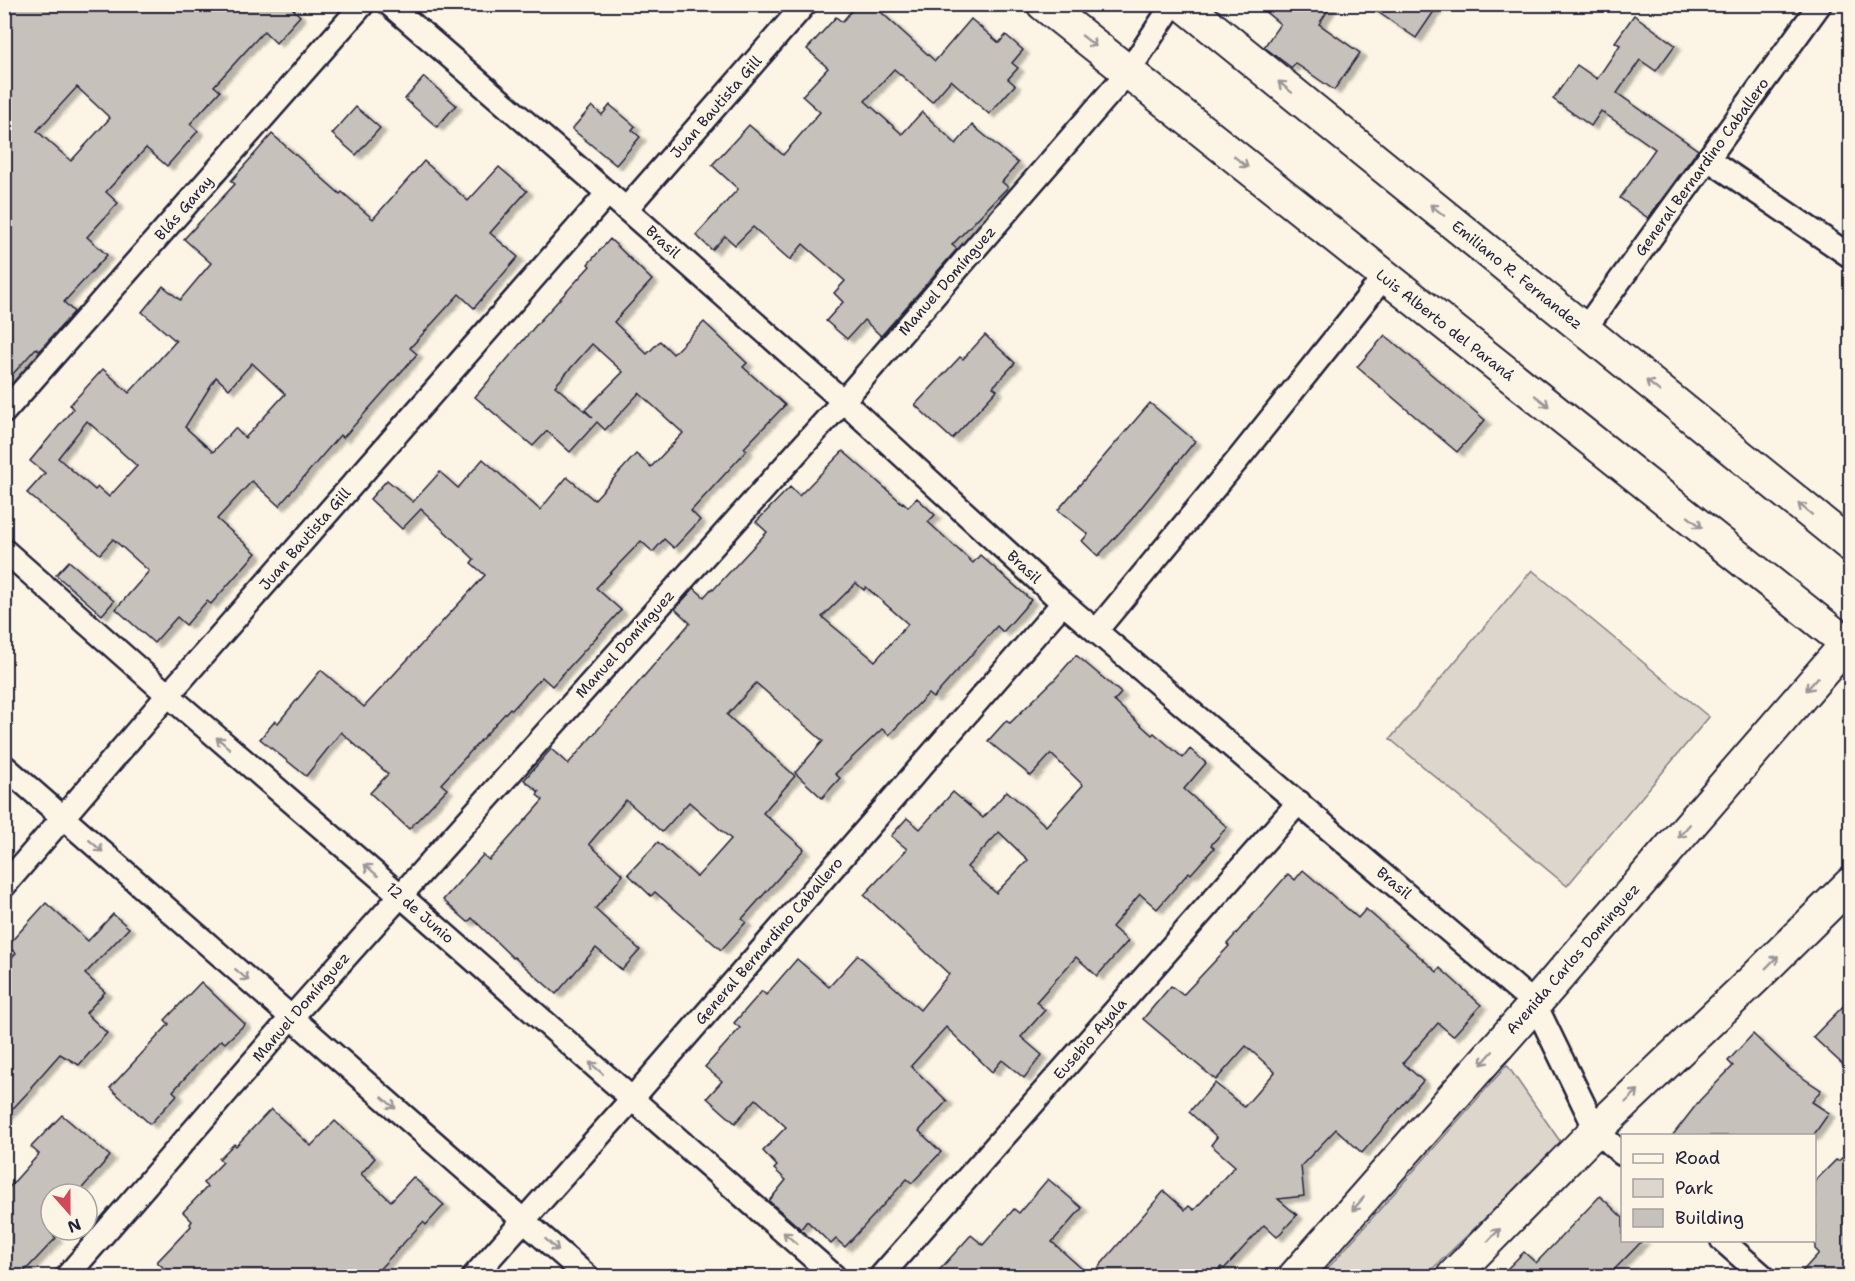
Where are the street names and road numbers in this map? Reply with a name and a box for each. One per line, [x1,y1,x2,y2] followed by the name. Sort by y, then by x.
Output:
[666,51,766,163] street label: Juan Bautista Gill
[1631,74,1773,260] street label: General Bernardino Caballero
[150,171,218,245] street label: Blás Garay
[1447,216,1587,334] street label: Emiliano R. Fernandez
[641,221,685,263] street label: Brasil
[894,222,1000,340] street label: Manuel Domínguez
[1372,265,1519,386] street label: Luis Alberto del Paraná
[255,483,355,595] street label: Juan Bautista Gill
[1003,546,1046,588] street label: Brasil
[571,586,679,702] street label: Manuel Domínguez
[691,853,847,1029] street label: General Bernardino Caballero
[1372,862,1416,904] street label: Brasil
[382,878,458,948] street label: 12 de Junio
[1502,879,1644,1039] street label: Avenida Carlos Dominguez
[248,948,354,1066] street label: Manuel Domínguez
[1049,993,1131,1084] street label: Eusebio Ayala

